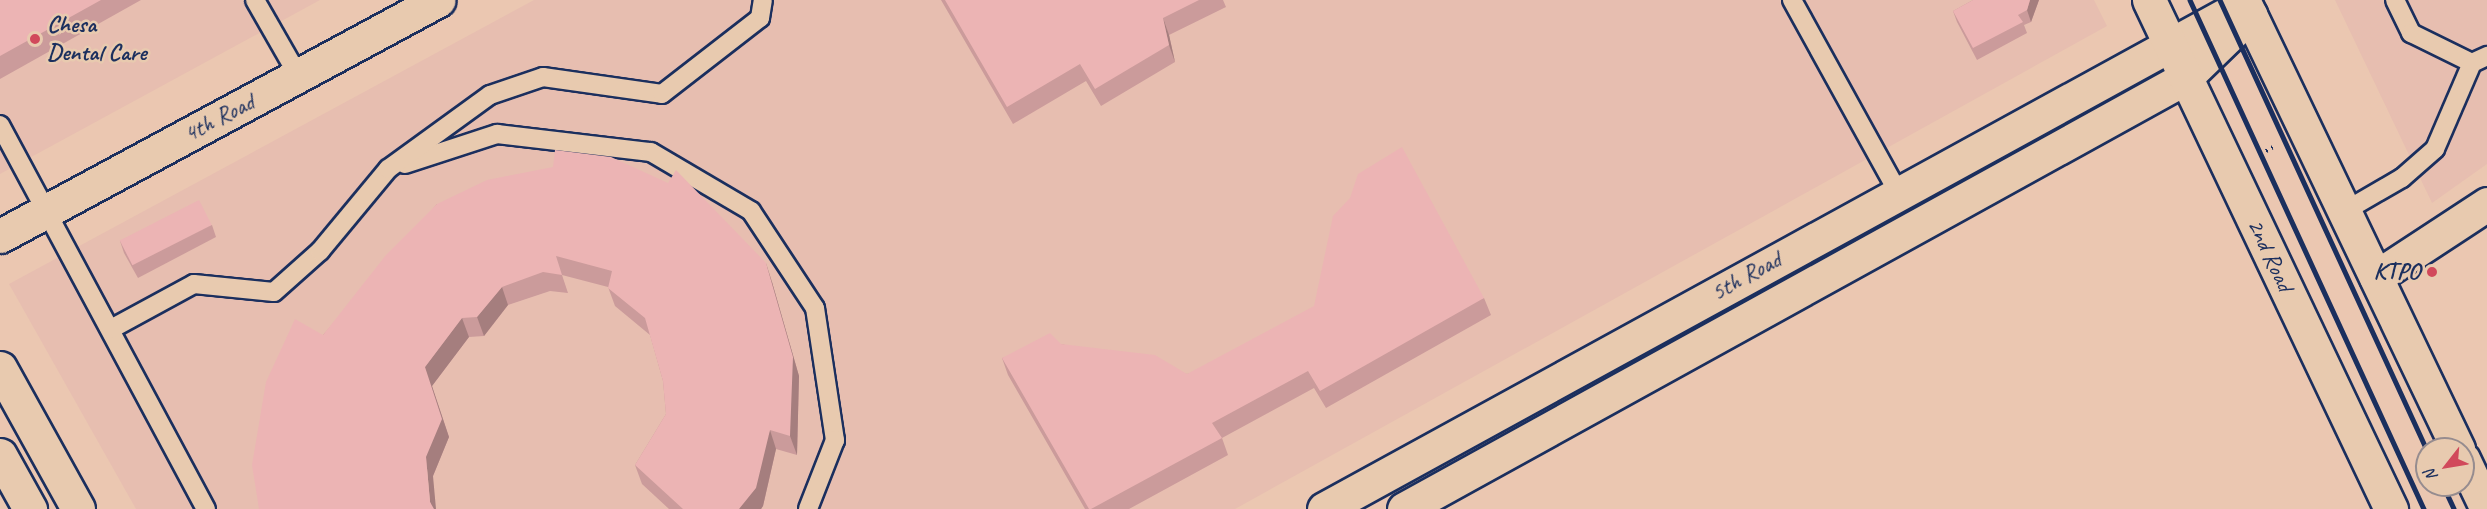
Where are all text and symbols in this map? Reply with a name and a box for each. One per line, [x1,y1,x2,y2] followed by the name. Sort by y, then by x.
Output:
[47,11,147,67] place label: Chesa Dental Care
[28,32,42,46] marker: Chesa Dental Care
[179,88,259,148] street label: 4th Road
[2241,214,2299,296] street label: 2nd Road
[1706,245,1786,307] street label: 5th Road
[2374,258,2420,286] place label: KTPO
[2425,265,2439,279] marker: KTPO
[2415,437,2475,497] north arrow
[2420,466,2442,485] text: N

